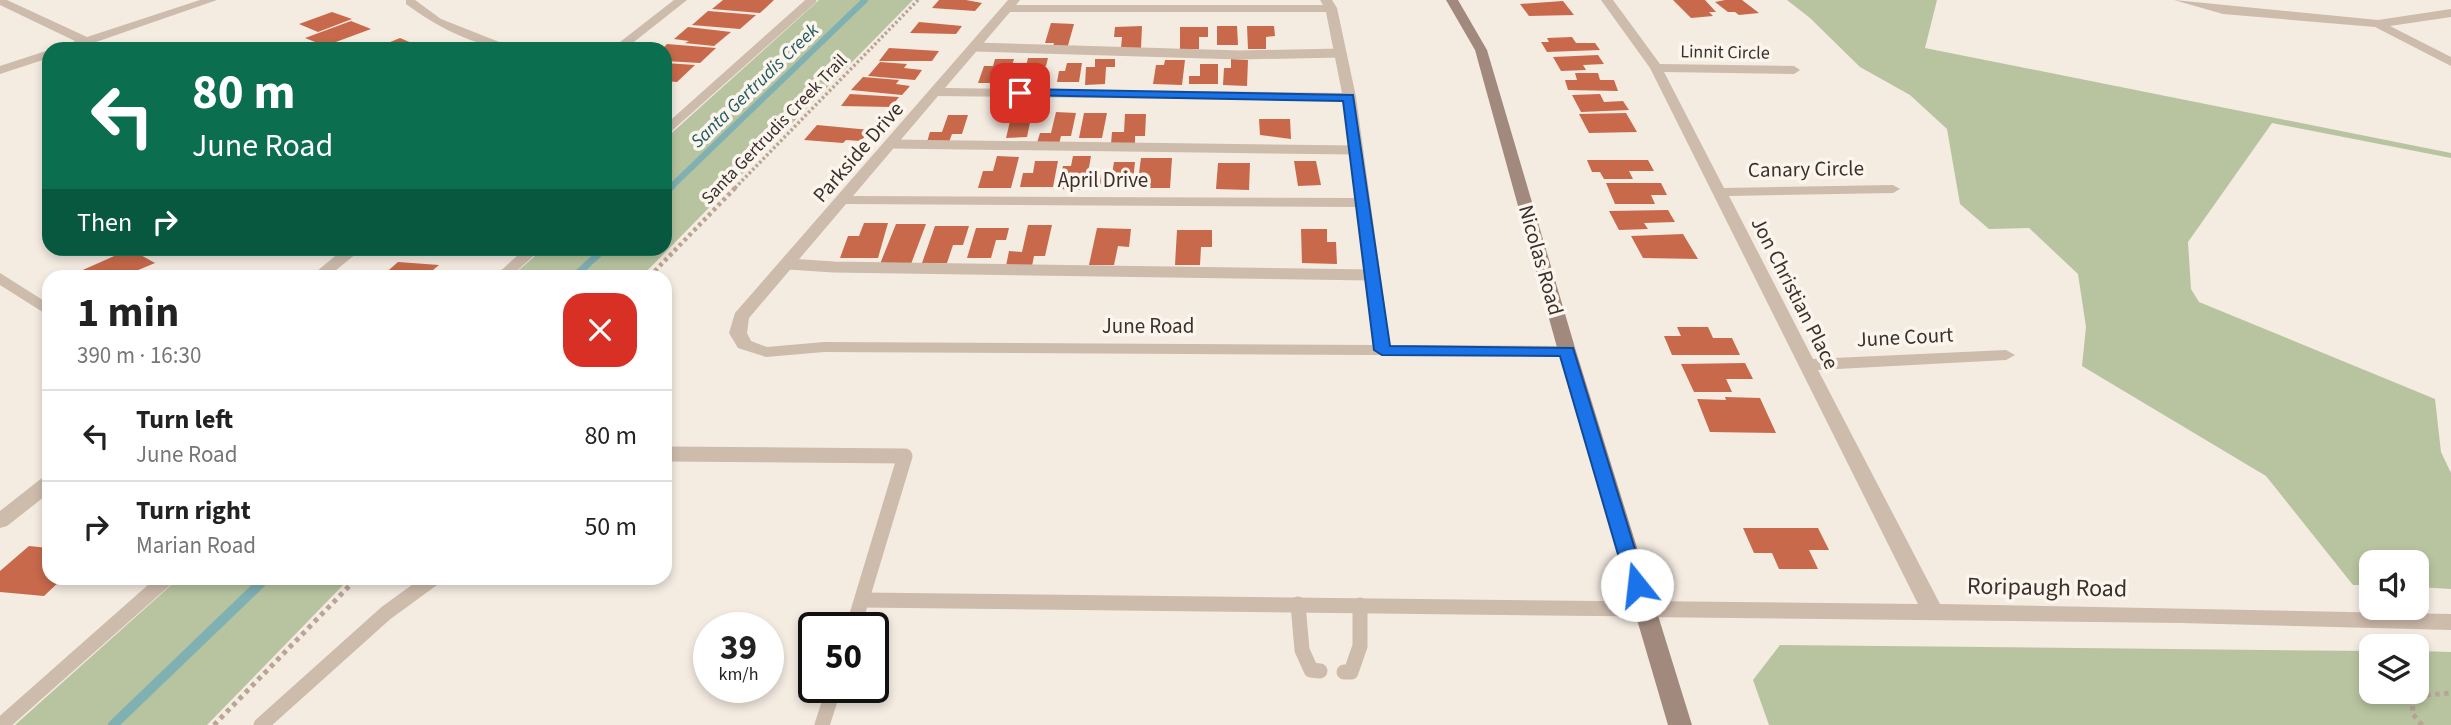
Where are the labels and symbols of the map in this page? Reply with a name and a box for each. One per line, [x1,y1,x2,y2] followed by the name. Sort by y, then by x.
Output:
[685,17,826,155] water label: Santa Gertrudis Creek
[1680,39,1770,66] street label: Linnit Circle
[696,49,853,210] street label: Santa Gertrudis Creek Trail
[990,63,1050,123] pin
[806,95,910,209] street label: Parkside Drive
[1748,153,1864,185] street label: Canary Circle
[1058,165,1148,195] street label: April Drive
[1511,201,1571,319] street label: Nicolas Road
[1744,212,1846,374] street label: Jon Christian Place
[1102,311,1194,341] street label: June Road
[1856,319,1954,355] street label: June Court
[1600,548,1674,622] position arrow
[1967,569,2127,606] street label: Roripaugh Road
[798,612,889,703] speed limit sign: 50

